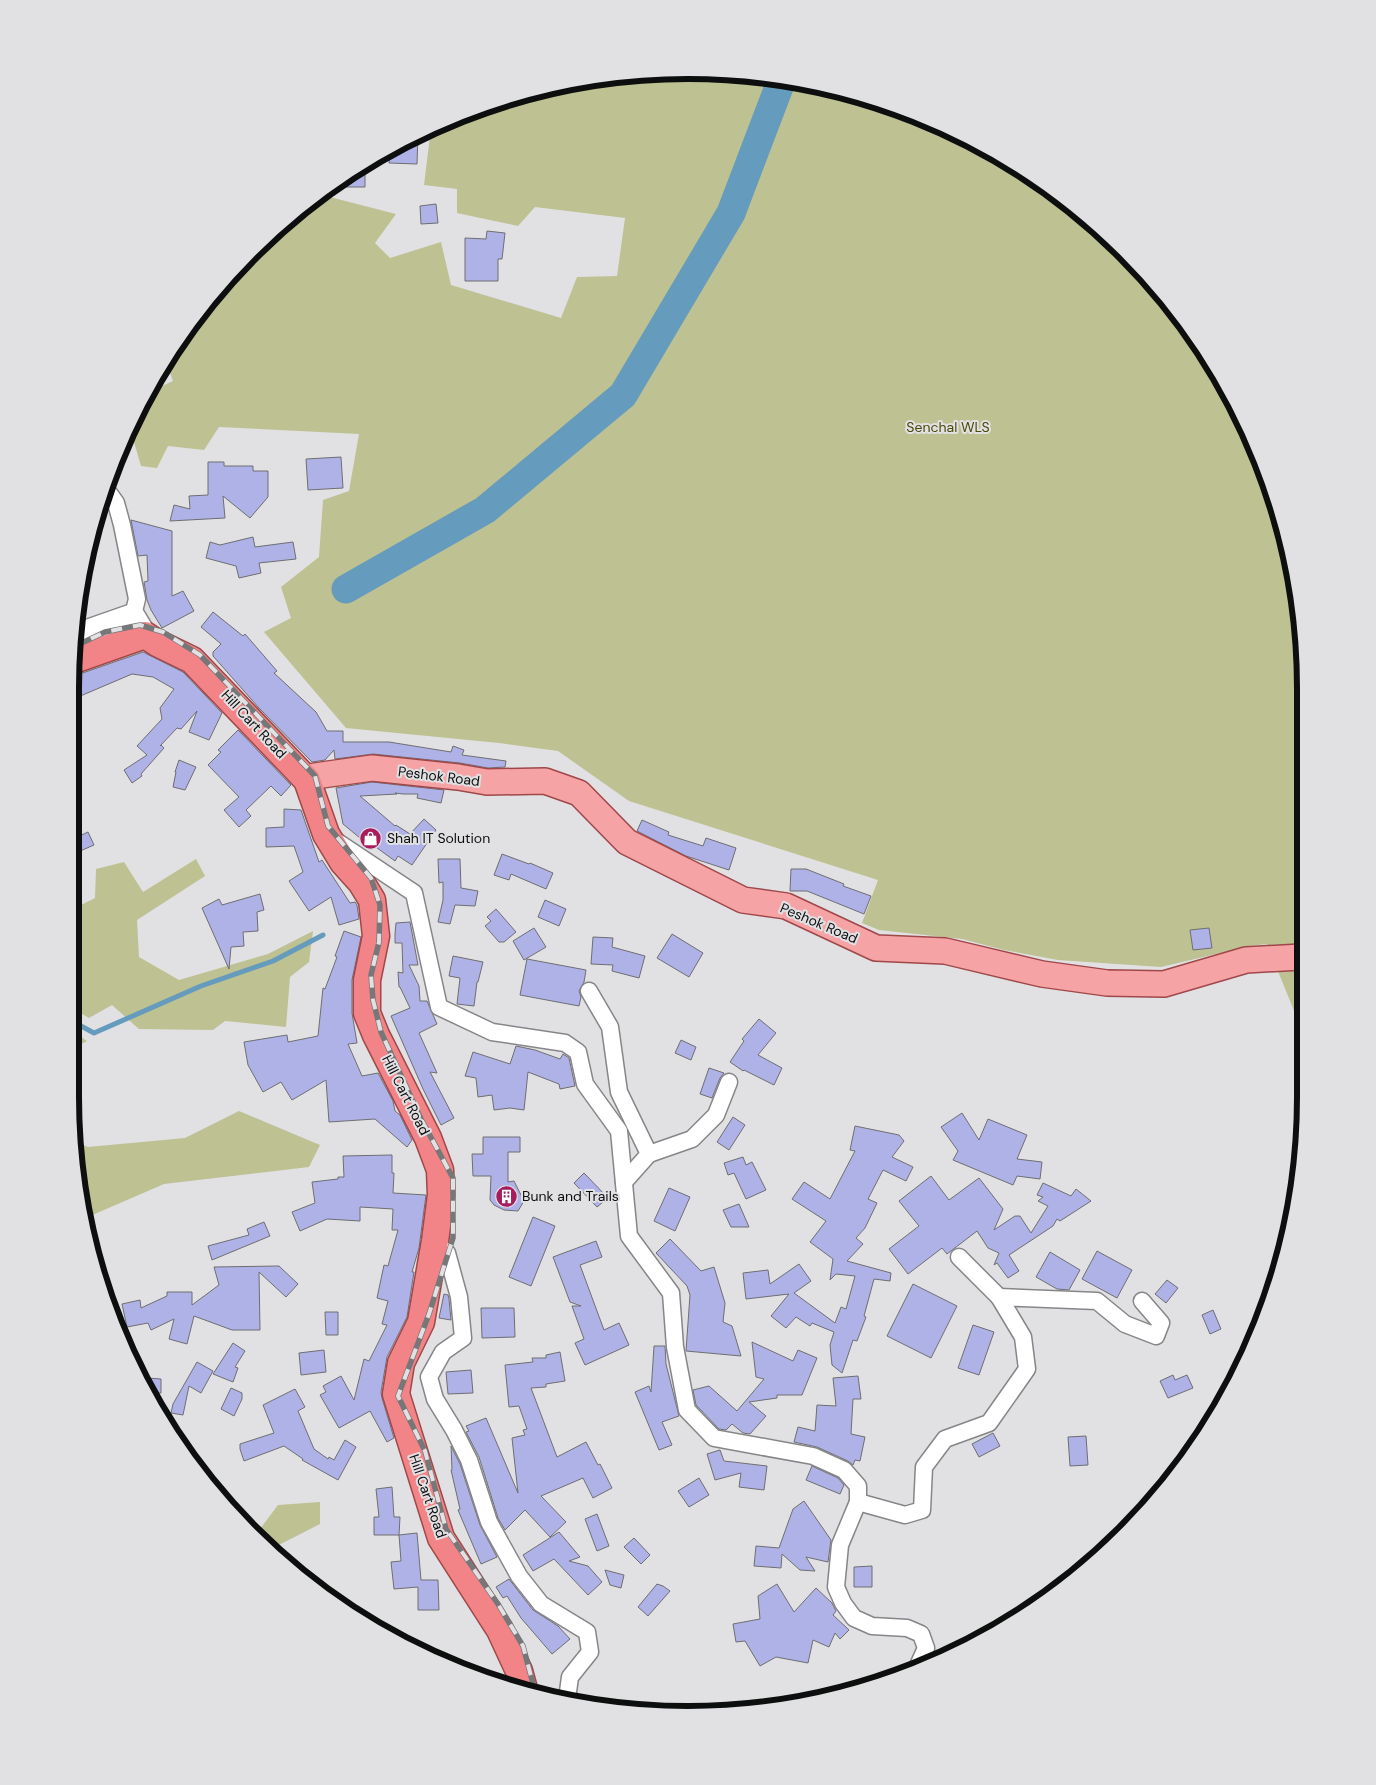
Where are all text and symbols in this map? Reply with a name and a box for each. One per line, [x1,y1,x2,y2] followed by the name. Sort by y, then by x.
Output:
[906,418,990,436] park label: Senchal WLS
[218,686,290,762] street label: Hill Cart Road
[397,762,481,790] street label: Peshok Road
[359,826,383,850] shop icon: Shah IT Solution
[387,829,490,847] place label: Shah IT Solution
[778,899,860,947] street label: Peshok Road
[378,1052,434,1138] street label: Hill Cart Road
[494,1184,518,1208] building icon: Bunk and Trails
[522,1187,619,1205] place label: Bunk and Trails
[405,1452,451,1540] street label: Hill Cart Road

